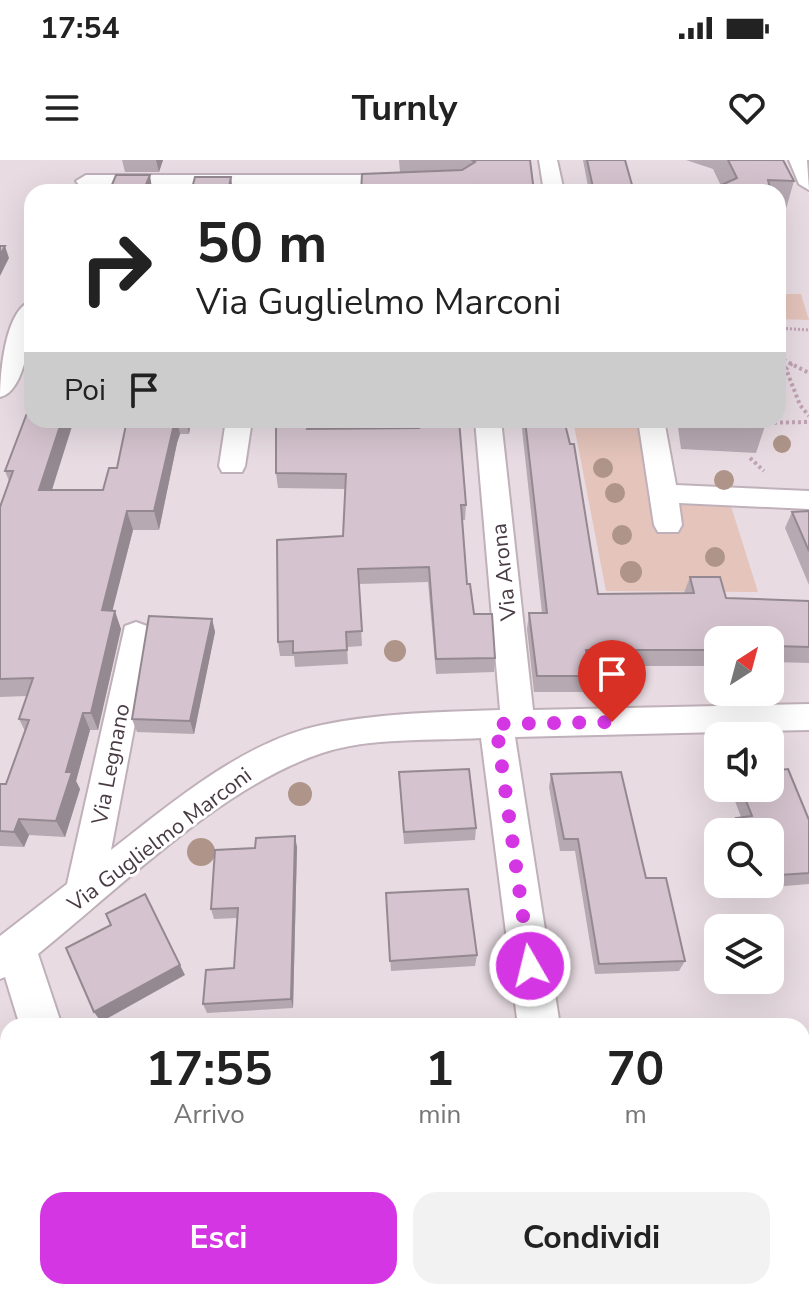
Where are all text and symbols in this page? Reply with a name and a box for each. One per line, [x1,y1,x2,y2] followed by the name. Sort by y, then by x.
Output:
[40,8,119,49] text: 17:54
[352,84,457,133] text: Turnly
[40,86,84,130] icon: menu
[725,86,769,130] icon: heart
[196,205,327,282] text: 50 m
[64,216,168,320] icon: right
[196,278,561,327] text: Via Guglielmo Marconi
[122,368,166,412] icon: arrive
[64,370,106,411] text: Poi
[484,522,524,623] street label: Via Arona
[704,626,784,706] north arrow
[704,626,784,994] map controls
[578,640,646,722] pin
[590,652,634,696] icon: arrive
[84,701,137,828] street label: Via Legnano
[704,722,784,802] button: sound
[61,761,258,920] street label: Via Guglielmo Marconi
[704,818,784,898] button: search
[704,914,784,994] button: layers
[488,924,572,1008] position arrow
[146,1036,273,1102] text: 17:55
[425,1036,454,1102] text: 1
[607,1036,664,1102] text: 70
[173,1097,245,1132] text: Arrivo
[418,1097,461,1132] text: min
[624,1097,647,1132] text: m
[40,1192,397,1284] button: Esci
[413,1192,770,1284] button: Condividi

